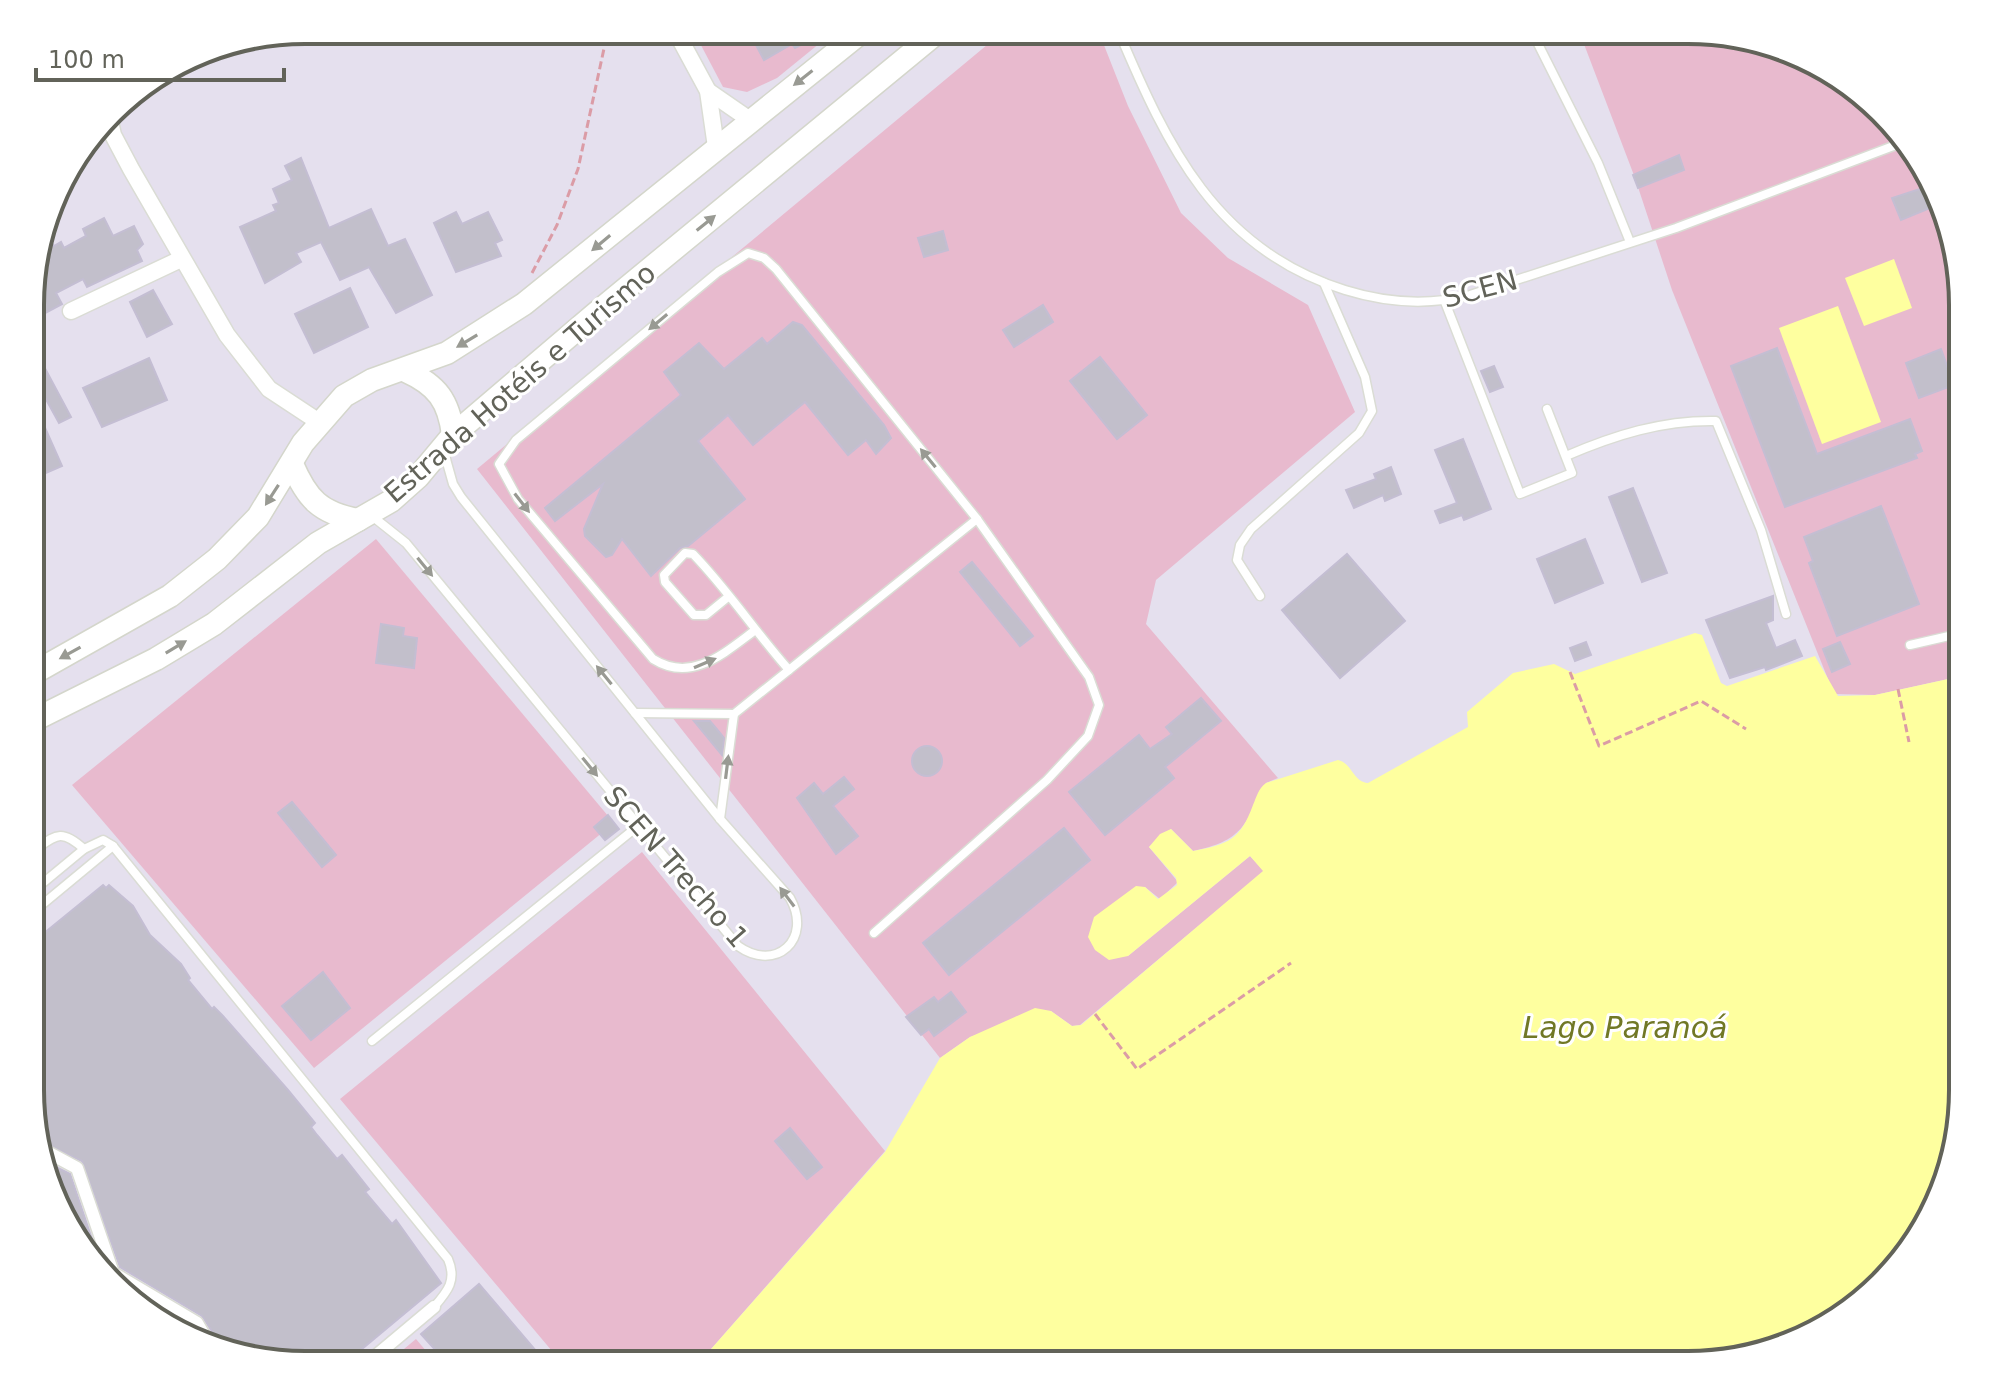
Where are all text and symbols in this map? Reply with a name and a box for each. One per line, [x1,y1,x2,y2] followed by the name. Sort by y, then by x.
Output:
[36,32,284,82] scale bar
[48,46,125,74] text: 100 m
[793,70,813,86] one-way arrow
[696,215,716,232] one-way arrow
[592,234,612,251] one-way arrow
[378,256,662,510] street label: Estrada Hotéis e Turismo
[1439,263,1521,315] street label: SCEN
[648,313,668,330] one-way arrow
[456,334,478,348] one-way arrow
[920,448,937,468] one-way arrow
[265,484,280,505] one-way arrow
[513,493,530,513] one-way arrow
[416,556,433,576] one-way arrow
[165,640,187,654] one-way arrow
[59,645,81,659] one-way arrow
[693,656,717,669] one-way arrow
[596,665,613,685] one-way arrow
[721,754,734,779] one-way arrow
[581,757,598,777] one-way arrow
[597,780,755,954] street label: SCEN Trecho 1
[780,887,796,907] one-way arrow
[1523,1010,1727,1045] water label: Lago Paranoá

